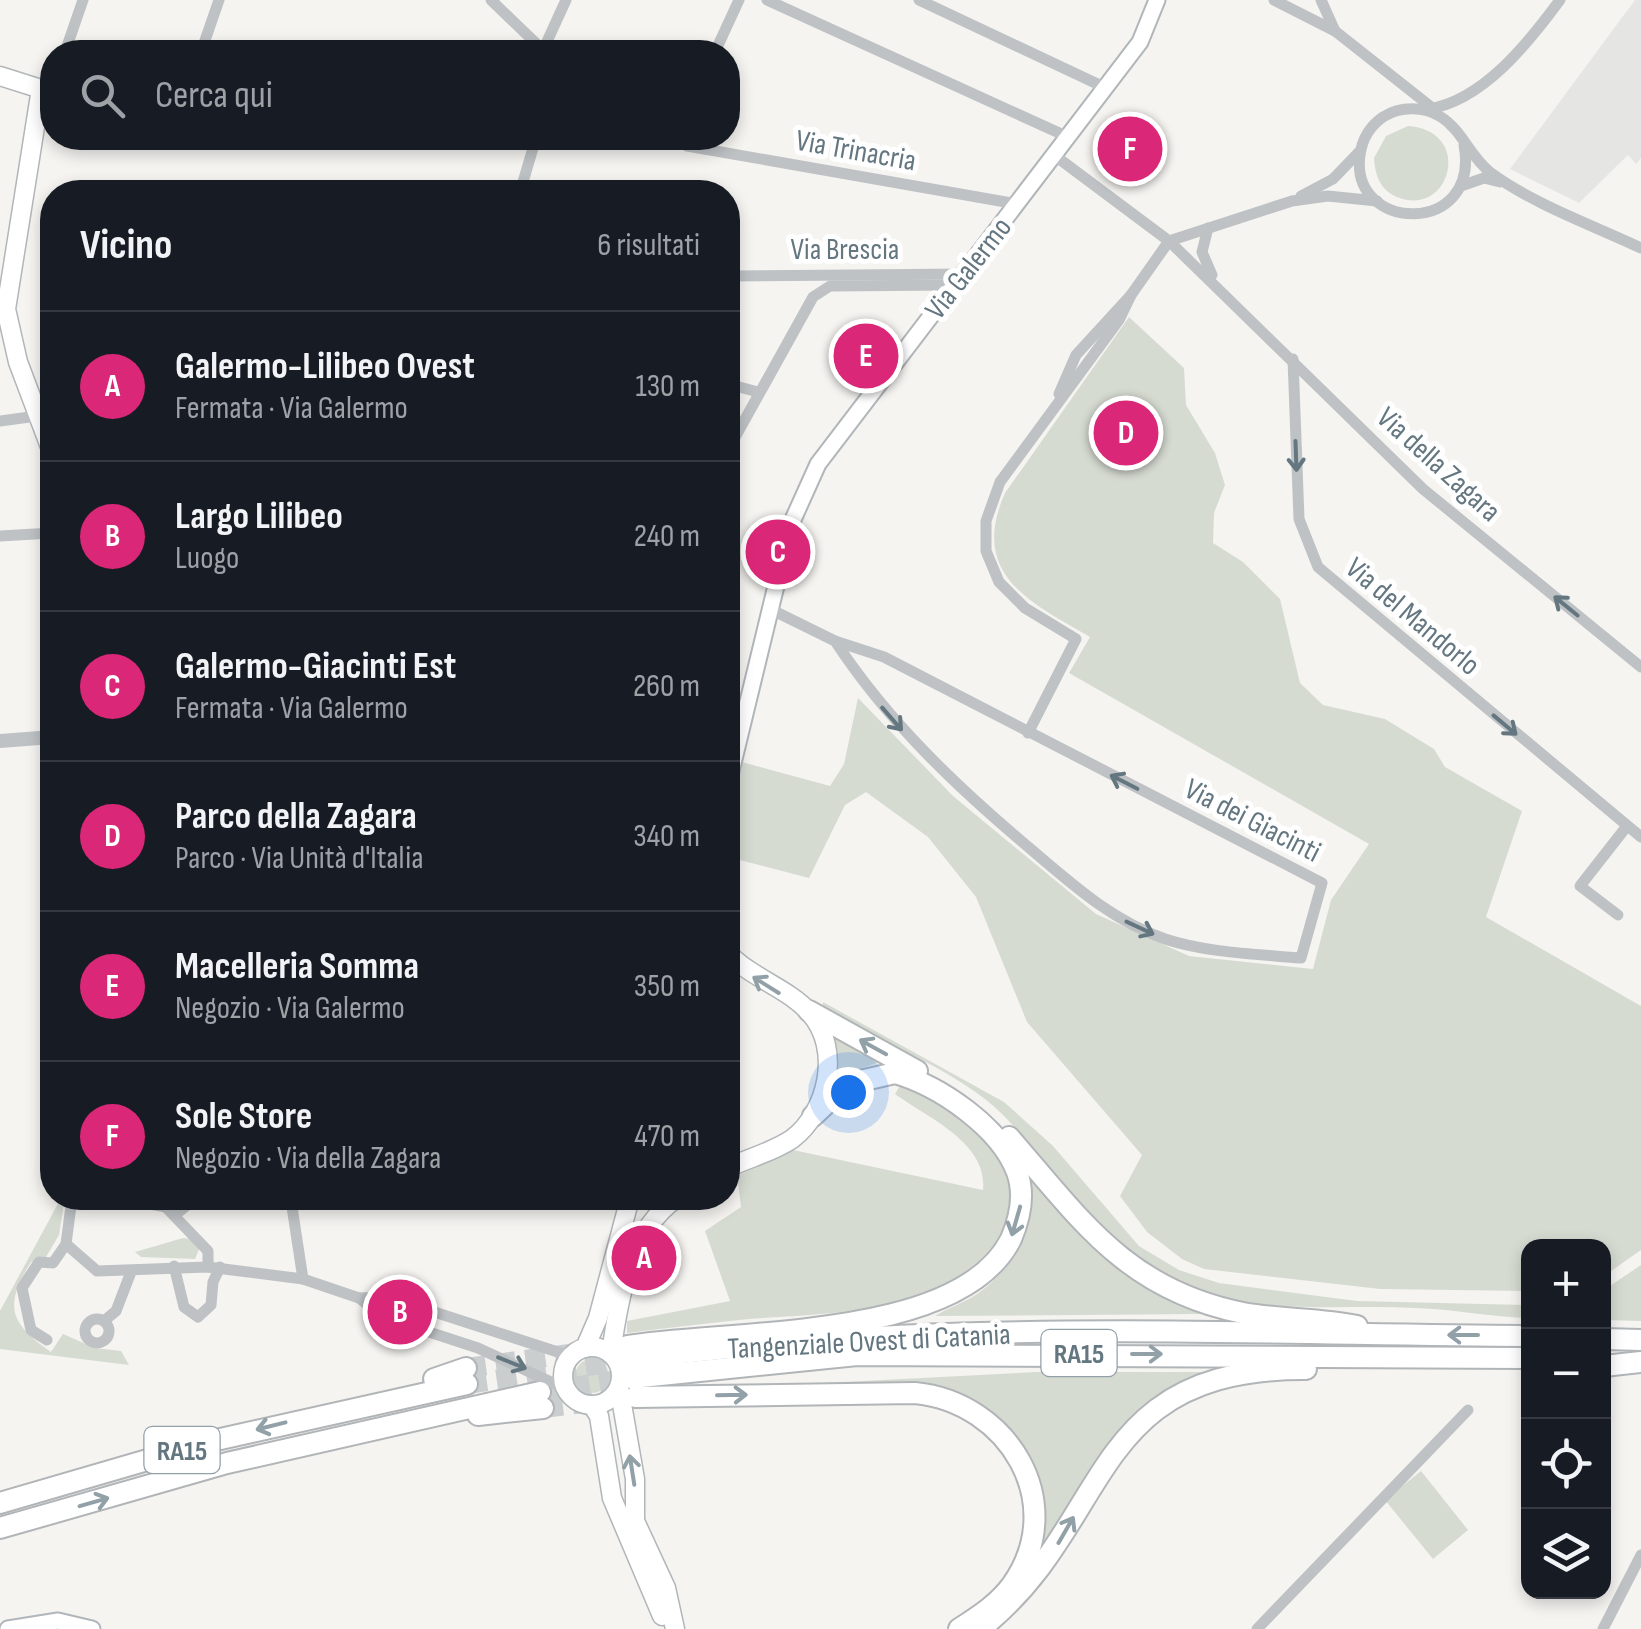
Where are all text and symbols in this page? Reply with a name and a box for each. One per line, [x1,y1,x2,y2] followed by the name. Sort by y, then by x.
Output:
[40,40,740,150] search box
[75,68,130,123] icon: search
[155,73,273,118] text: Cerca qui
[1098,112,1162,186] pin: F
[793,123,919,179] street label: Via Trinacria
[918,210,1020,327] street label: Via Galermo
[80,220,172,271] text: Vicino
[597,226,700,265] text: 6 risultati
[791,232,899,268] street label: Via Brescia
[834,318,898,394] pin: E
[175,344,475,389] text: Galermo-Lilibeo Ovest
[105,367,120,406] text: A
[635,367,700,406] text: 130 m
[175,389,408,428] text: Fermata · Via Galermo
[1094,396,1158,470] pin: D
[1369,400,1508,530] street label: Via della Zagara
[1287,439,1306,471] one-way arrow
[175,494,343,539] text: Largo Lilibeo
[746,514,810,590] pin: C
[105,517,120,556] text: B
[634,517,700,556] text: 240 m
[175,539,239,578] text: Luogo
[1338,550,1487,683] street label: Via del Mandorlo
[1553,595,1579,617] one-way arrow
[175,644,456,689] text: Galermo-Giacinti Est
[104,667,121,706] text: C
[633,667,700,706] text: 260 m
[175,689,408,728] text: Fermata · Via Galermo
[881,706,903,732] one-way arrow
[1491,714,1517,736] one-way arrow
[1179,771,1327,870] street label: Via dei Giacinti
[1109,772,1139,791] one-way arrow
[175,794,417,839] text: Parco della Zagara
[104,817,121,856] text: D
[633,817,700,856] text: 340 m
[175,839,423,878] text: Parco · Via Unità d'Italia
[1124,919,1154,938] one-way arrow
[175,944,419,989] text: Macelleria Somma
[106,967,119,1006] text: E
[634,967,700,1006] text: 350 m
[752,974,781,995] one-way arrow
[175,989,405,1028] text: Negozio · Via Galermo
[859,1036,888,1056] one-way arrow
[823,1067,874,1118] your location
[175,1094,312,1139] text: Sole Store
[106,1117,119,1156] text: F
[634,1117,700,1156] text: 470 m
[175,1139,441,1178] text: Negozio · Via della Zagara
[1005,1205,1024,1236] one-way arrow
[612,1220,676,1296] pin: A
[1521,1239,1611,1599] map controls
[1521,1239,1611,1329] button: +
[368,1274,432,1350] pin: B
[727,1317,1012,1367] street label: Tangenziale Ovest di Catania
[1448,1326,1480,1344] one-way arrow
[1521,1329,1611,1419] button: −
[1042,1330,1116,1376] road number: RA15
[1130,1344,1163,1364] one-way arrow
[496,1355,527,1373] one-way arrow
[716,1385,748,1404] one-way arrow
[256,1418,287,1437] one-way arrow
[1521,1419,1611,1509] button: locate
[144,1427,220,1473] road number: RA15
[623,1454,641,1486] one-way arrow
[78,1491,109,1510] one-way arrow
[1521,1509,1611,1599] button: layers
[1056,1516,1076,1545] one-way arrow

